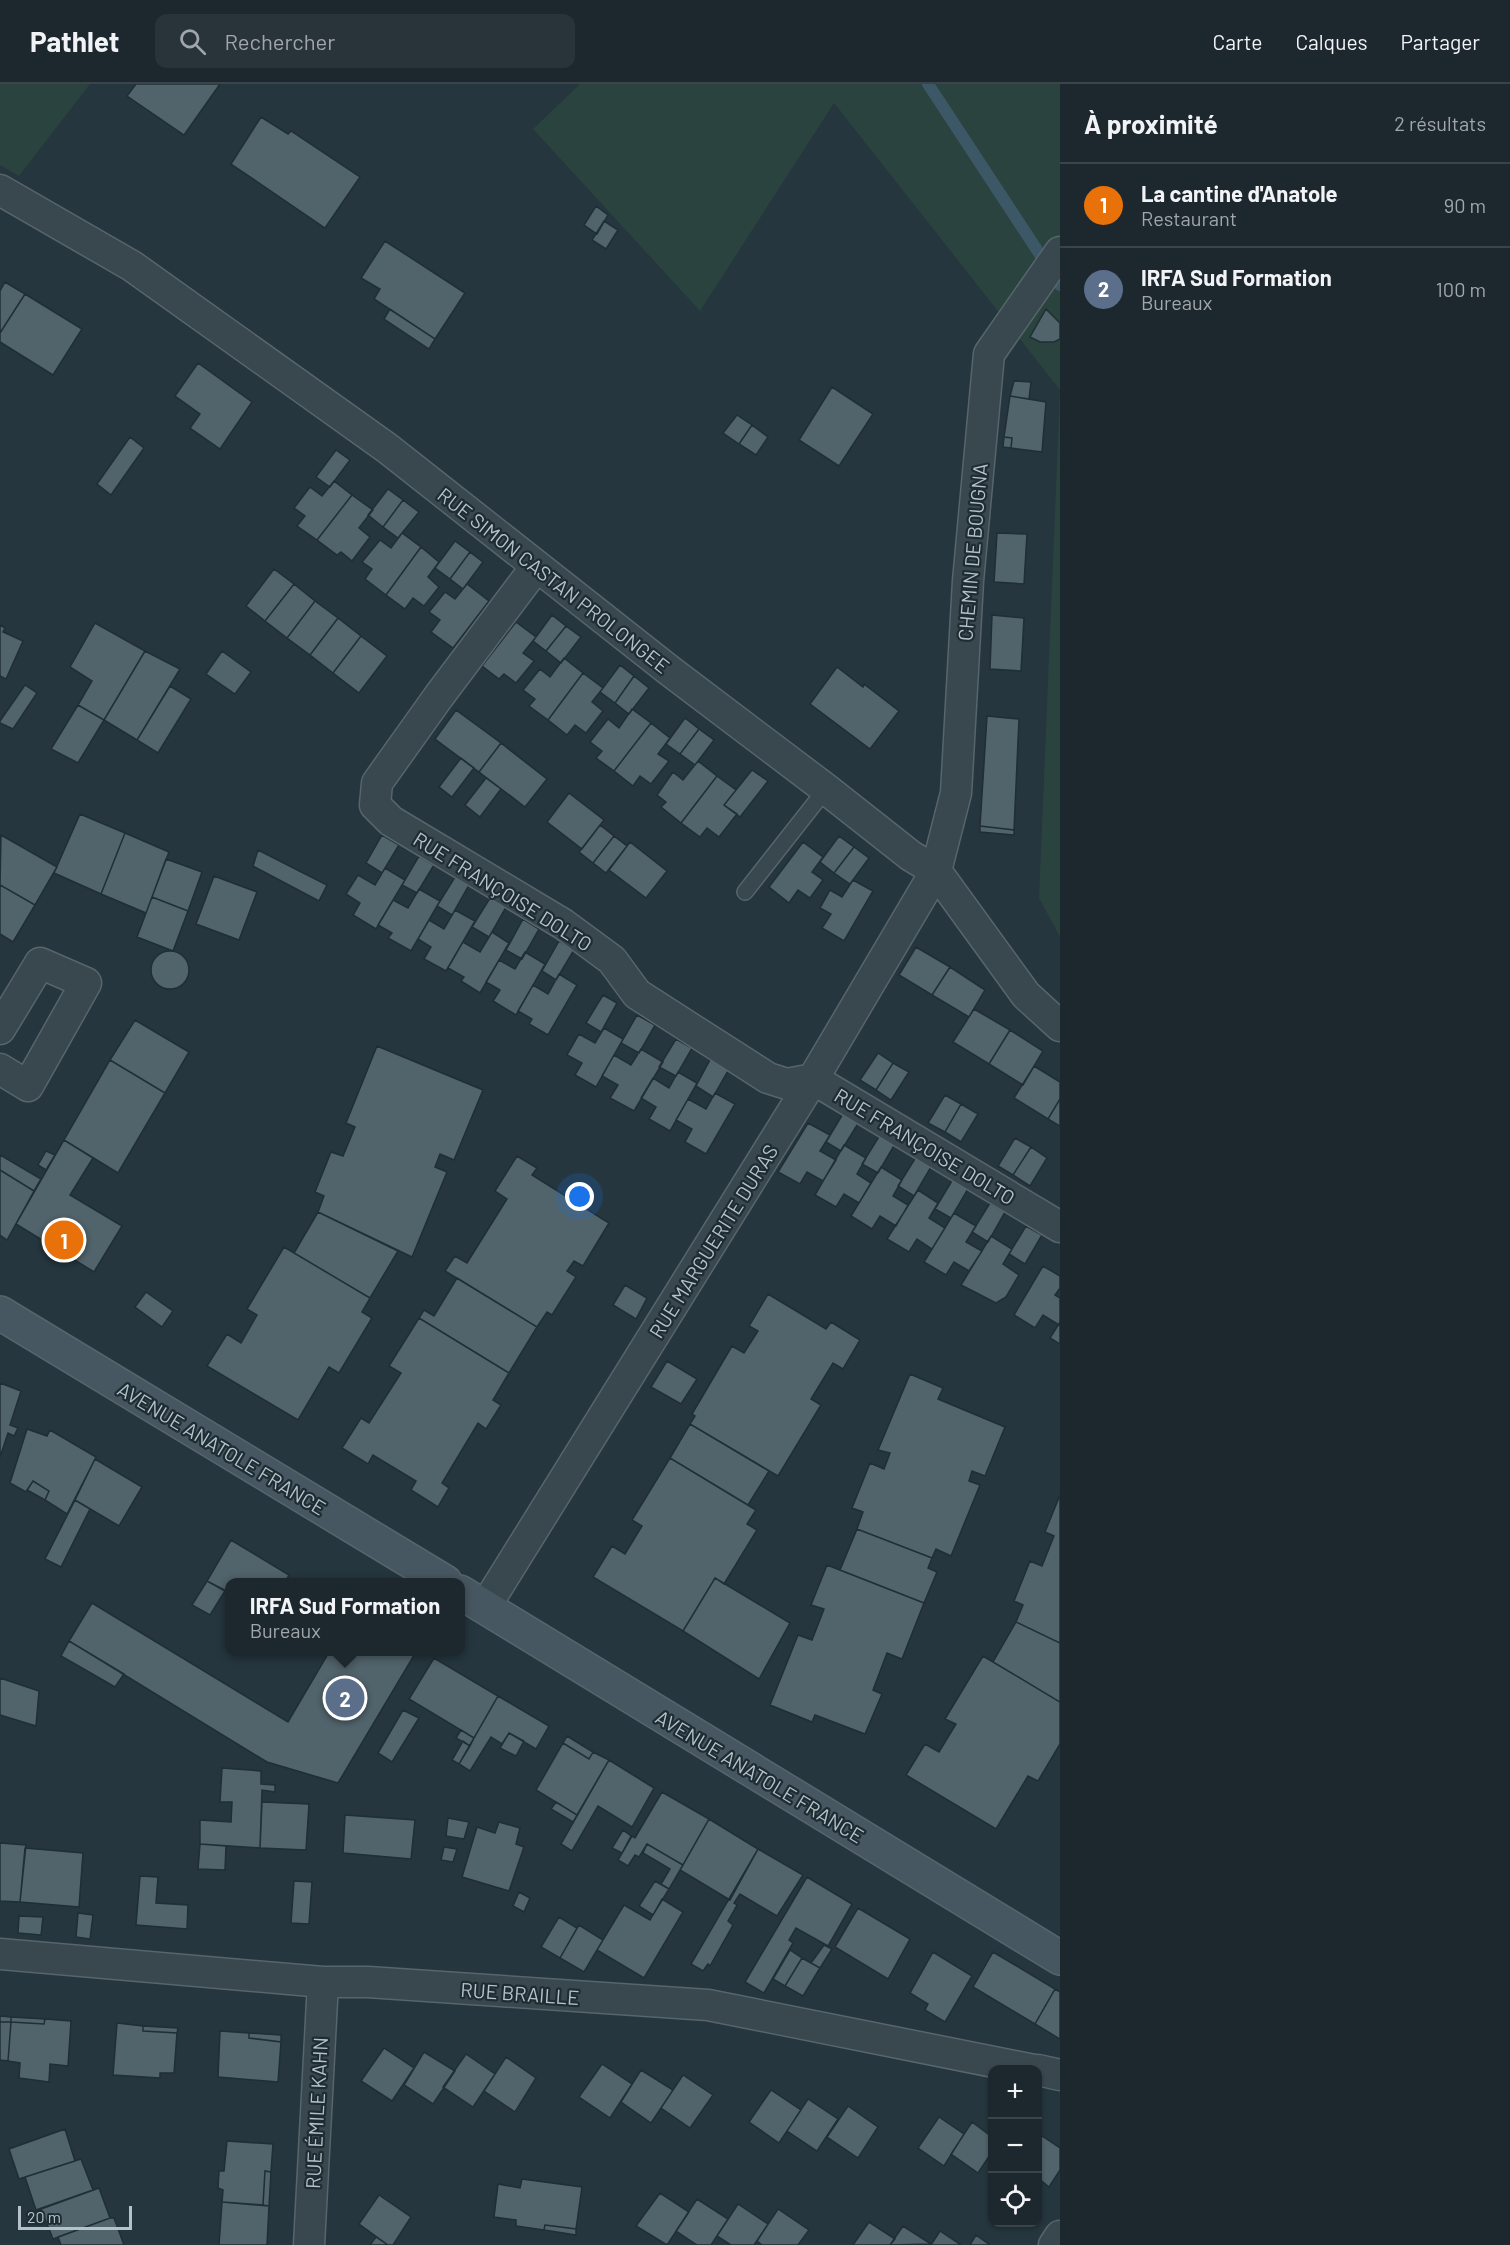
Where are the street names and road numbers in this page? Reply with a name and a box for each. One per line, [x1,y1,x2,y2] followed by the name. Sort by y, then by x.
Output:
[952,462,992,642] street label: CHEMIN DE BOUGNA
[433,482,675,678] street label: RUE SIMON CASTAN PROLONGEE
[409,826,597,956] street label: RUE FRANÇOISE DOLTO
[831,1083,1019,1209] street label: RUE FRANÇOISE DOLTO
[644,1140,782,1342] street label: RUE MARGUERITE DURAS
[114,1376,330,1520] street label: AVENUE ANATOLE FRANCE
[652,1704,868,1848] street label: AVENUE ANATOLE FRANCE
[460,1977,580,2009] street label: RUE BRAILLE
[300,2037,332,2189] street label: RUE ÉMILE KAHN

